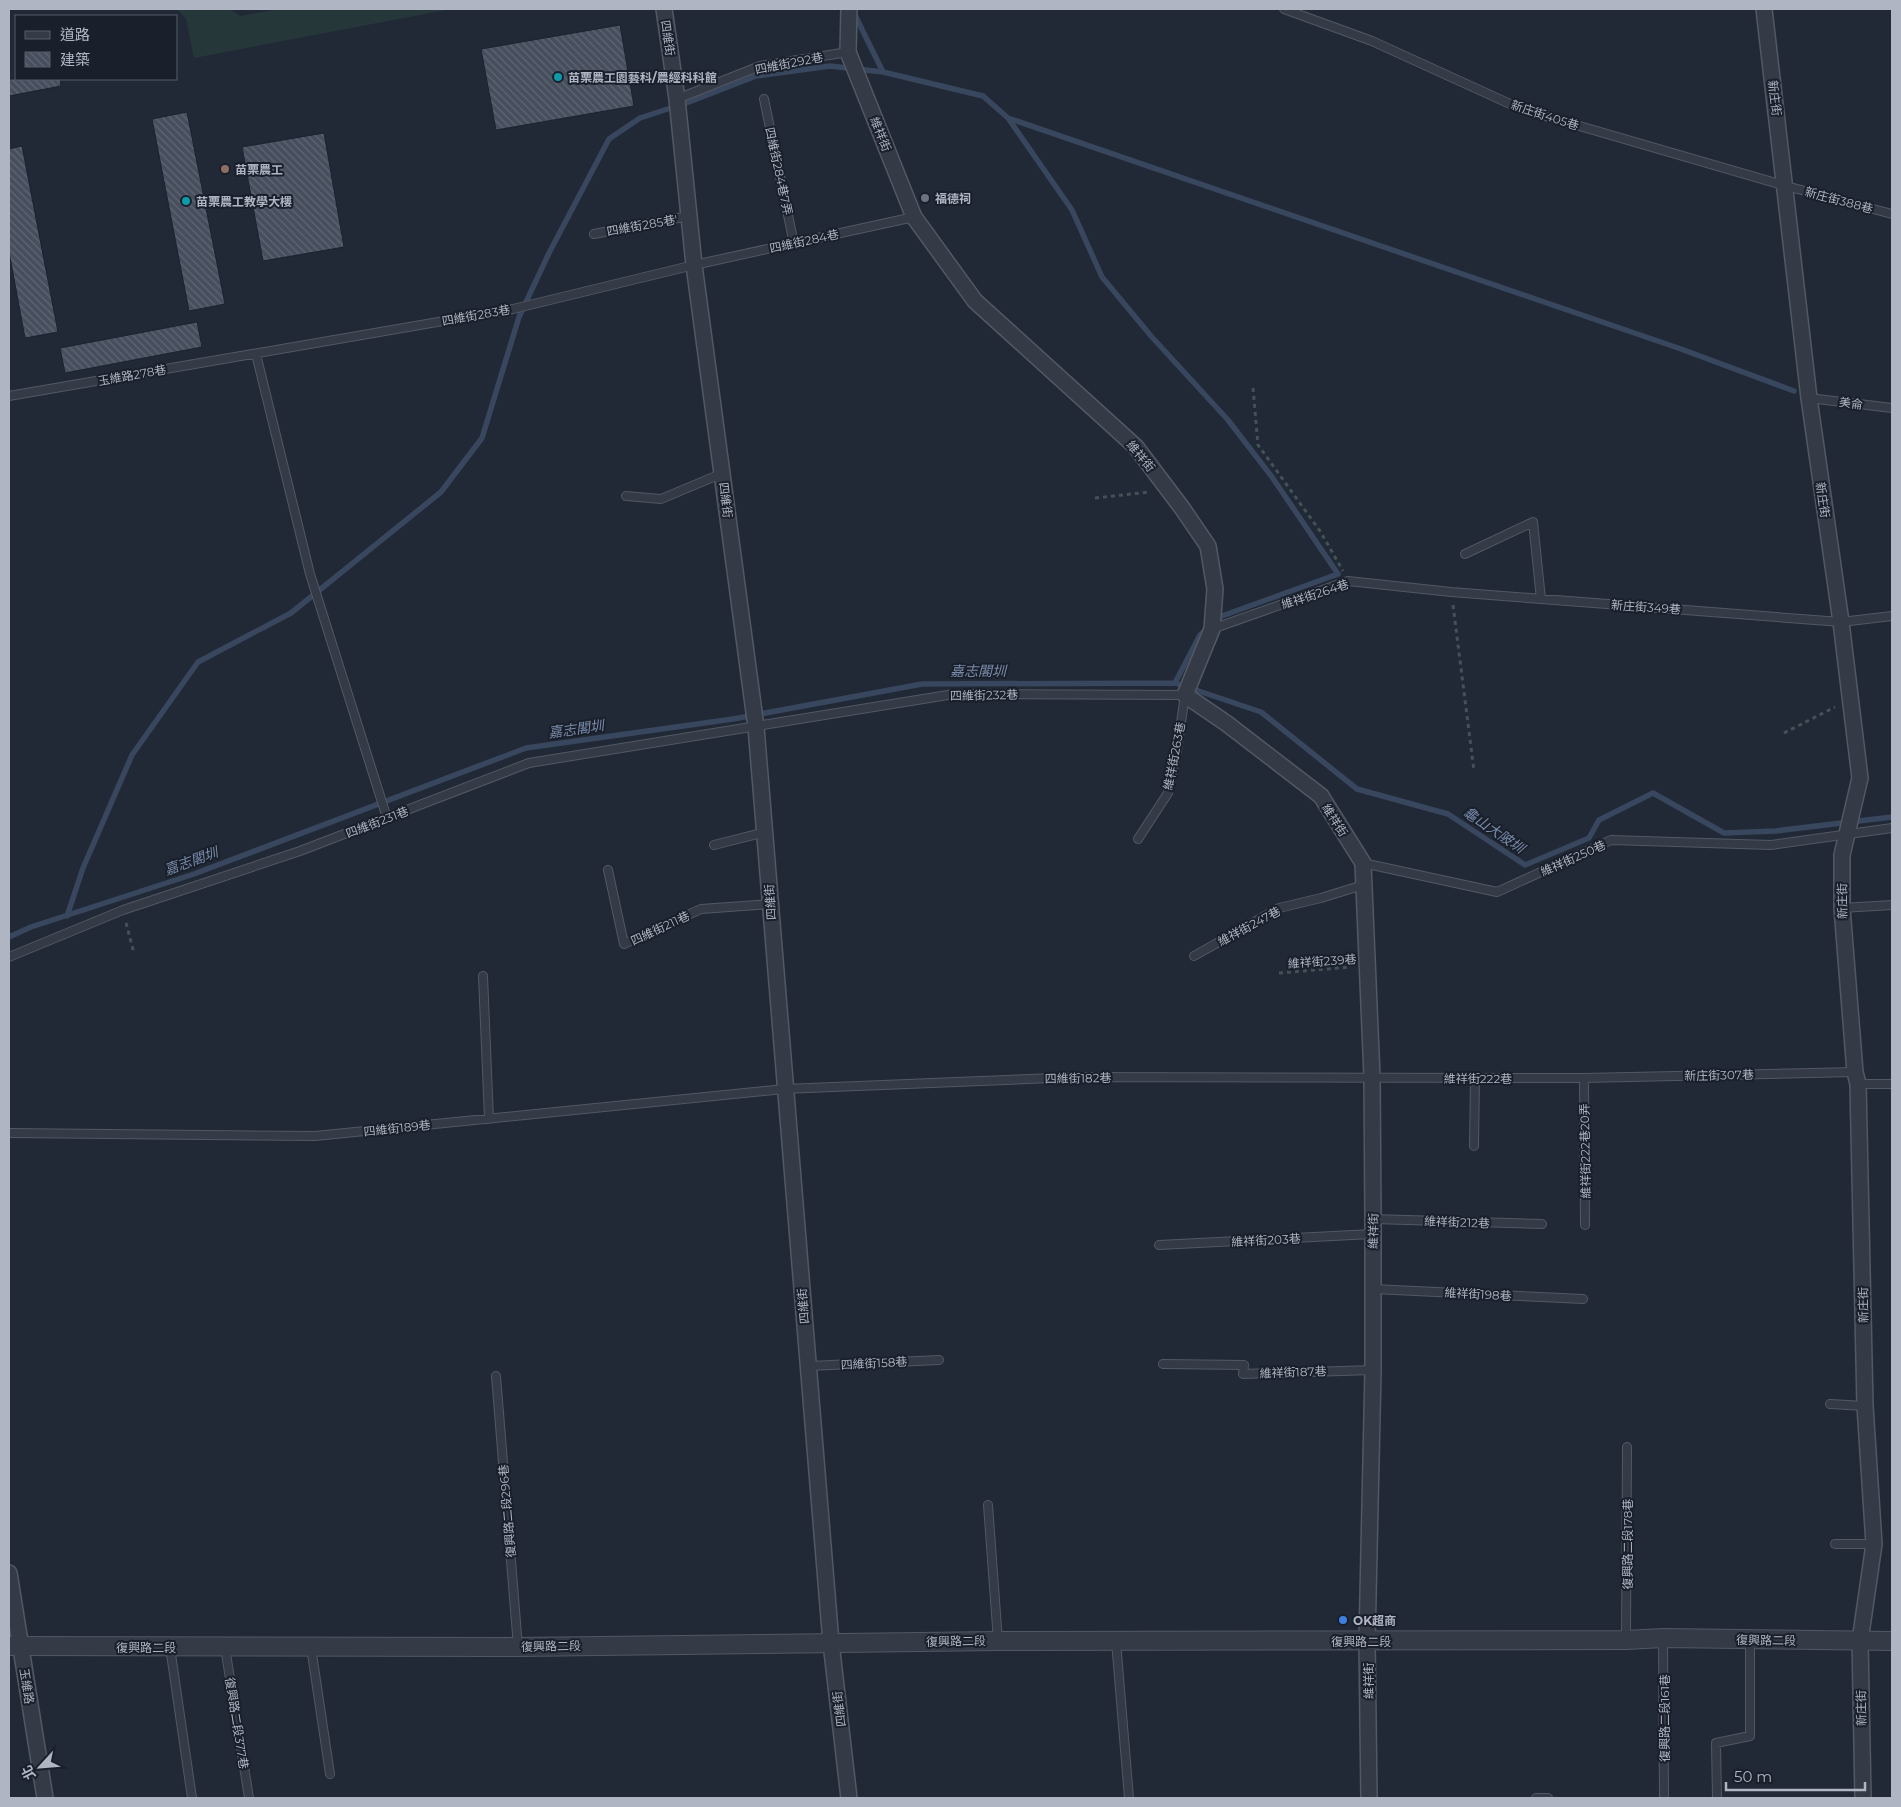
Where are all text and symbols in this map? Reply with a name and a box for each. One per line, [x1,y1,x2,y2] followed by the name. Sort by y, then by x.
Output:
[15,15,178,80] legend
[658,19,678,57] street label: 四維街
[60,25,90,44] text: 道路
[754,49,824,77] street label: 四維街292巷
[60,50,90,69] text: 建築
[568,70,717,85] place label: 苗栗農工園藝科/農經科科館
[552,71,564,83] marker: 苗栗農工園藝科/農經科科館
[1765,79,1785,117] street label: 新庄街
[1509,97,1581,133] street label: 新庄街405巷
[867,114,895,154] street label: 維祥街
[762,126,796,216] street label: 四維街284巷7弄
[235,162,283,177] place label: 苗栗農工
[219,163,231,175] marker: 苗栗農工
[1803,184,1875,216] street label: 新庄街388巷
[935,191,971,206] place label: 福德祠
[919,192,931,204] marker: 福德祠
[196,194,292,209] place label: 苗栗農工教學大樓
[180,195,192,207] marker: 苗栗農工教學大樓
[605,211,679,239] street label: 四維街285巷'
[768,226,840,256] street label: 四維街284巷
[441,302,511,328] street label: 四維街283巷
[97,362,167,388] street label: 玉維路278巷
[1838,394,1864,412] street label: 美侖
[1124,437,1158,475] street label: 維祥街
[716,481,736,519] street label: 四維街
[1813,481,1833,519] street label: 新庄街
[1279,576,1351,612] street label: 維祥街264巷
[1611,597,1681,617] street label: 新庄街349巷
[950,662,1008,680] water label: 嘉志閣圳
[950,687,1018,703] street label: 四維街232巷
[547,716,607,742] water label: 嘉志閣圳
[1160,721,1188,791] street label: 維祥街263巷
[1319,801,1351,839] street label: 維祥街
[344,803,410,841] street label: 四維街231巷
[1460,803,1530,858] water label: 龜山大陂圳
[1538,837,1608,879] street label: 維祥街250巷
[162,842,222,879] water label: 嘉志閣圳
[1834,883,1850,919] street label: 新庄街
[761,884,779,920] street label: 四維街
[1215,903,1283,949] street label: 維祥街247巷
[628,908,692,948] street label: 四維街211巷
[1287,951,1357,971] street label: 維祥街239巷
[1684,1067,1754,1083] street label: 新庄街307巷
[1044,1070,1112,1086] street label: 四維街182巷
[1444,1071,1512,1086] street label: 維祥街222巷
[1577,1103,1593,1199] street label: 維祥街222巷20弄
[363,1117,431,1139] street label: 四維街189巷
[1365,1213,1381,1249] street label: 維祥街
[1424,1213,1490,1231] street label: 維祥街212巷
[1231,1231,1301,1249] street label: 維祥街203巷
[1444,1285,1512,1303] street label: 維祥街198巷
[794,1287,812,1325] street label: 四維街
[1855,1287,1871,1323] street label: 新庄街
[840,1354,908,1372] street label: 四維街158巷
[1259,1363,1327,1381] street label: 維祥街187巷
[495,1464,519,1558] street label: 復興路二段296巷
[1620,1499,1635,1589] street label: 復興路二段178巷
[1353,1613,1396,1628] place label: OK超商
[1337,1614,1349,1626] marker: OK超商
[1736,1632,1796,1648] street label: 復興路二段
[926,1633,986,1649] street label: 復興路二段
[1331,1634,1391,1649] street label: 復興路二段
[521,1638,581,1654] street label: 復興路二段
[116,1640,176,1655] street label: 復興路二段
[1361,1663,1376,1699] street label: 維祥街
[17,1667,37,1705] street label: 玉維路
[1657,1674,1672,1762] street label: 復興路二段161巷
[222,1676,252,1770] street label: 復興路二段377巷
[829,1690,849,1728] street label: 四維街
[1853,1690,1869,1726] street label: 新庄街
[15,1742,65,1792] north arrow
[1726,1760,1865,1792] scale bar
[17,1762,39,1783] text: 北
[1734,1767,1772,1786] text: 50 m

